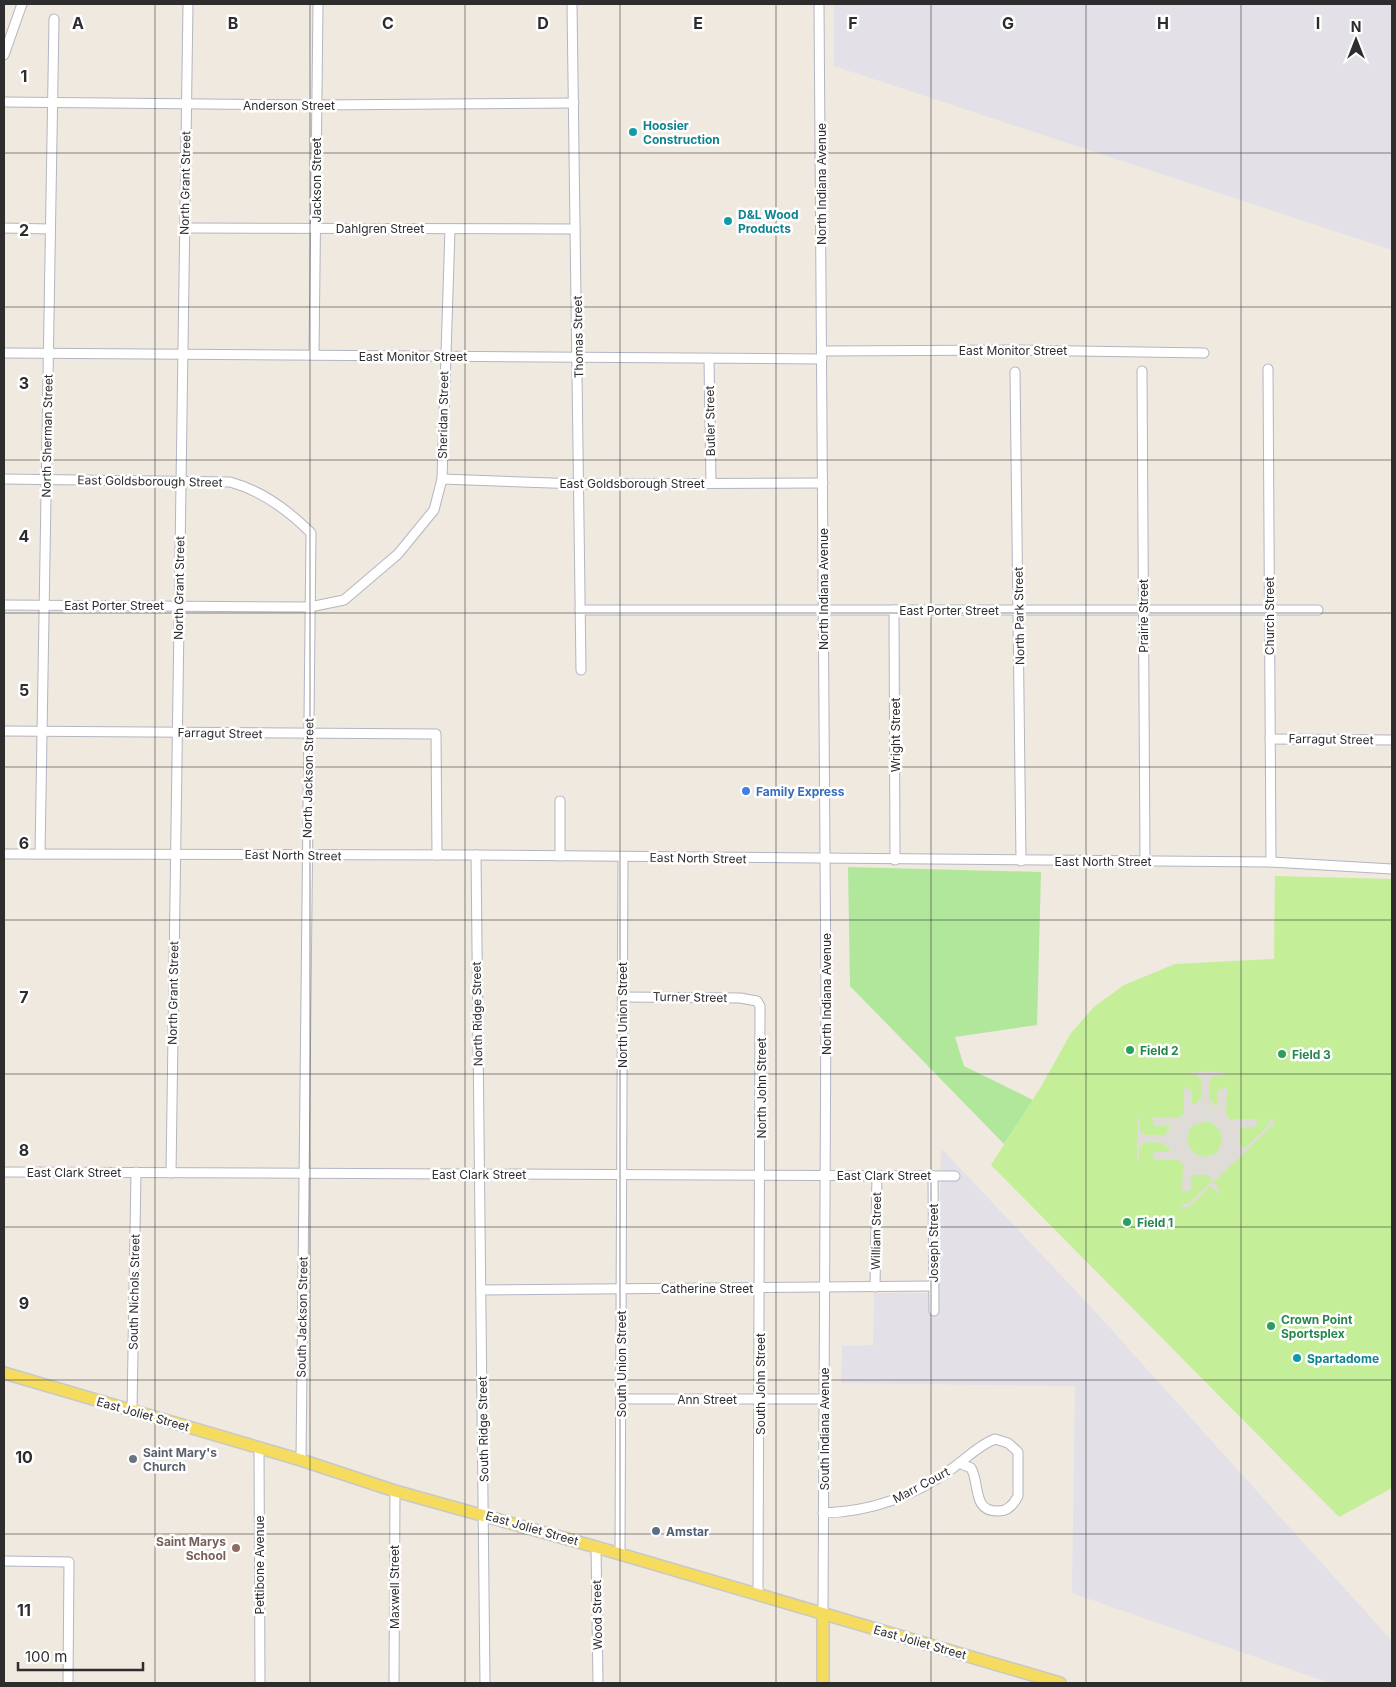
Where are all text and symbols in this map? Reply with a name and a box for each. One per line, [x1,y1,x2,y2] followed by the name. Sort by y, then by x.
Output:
[72,13,84,33] text: A
[228,13,238,33] text: B
[382,13,394,33] text: C
[537,13,549,33] text: D
[693,13,703,33] text: E
[848,13,858,33] text: F
[1002,13,1014,33] text: G
[1157,13,1169,33] text: H
[1316,13,1320,33] text: I
[1331,15,1381,65] north arrow
[1351,18,1361,35] text: N
[21,66,27,86] text: 1
[243,98,335,113] street label: Anderson Street
[643,118,720,147] place label: Hoosier Construction
[814,123,829,245] street label: North Indiana Avenue
[627,126,639,138] marker: Hoosier Construction
[177,131,193,235] street label: North Grant Street
[309,137,324,222] street label: Jackson Street
[738,207,799,236] place label: D&L Wood Products
[722,215,734,227] marker: D&L Wood Products
[19,220,29,240] text: 2
[336,221,424,236] street label: Dahlgren Street
[570,295,586,379] street label: Thomas Street
[959,343,1067,358] street label: East Monitor Street
[359,349,467,364] street label: East Monitor Street
[435,371,451,459] street label: Sheridan Street
[19,373,29,393] text: 3
[38,374,56,498] street label: North Sherman Street
[702,386,718,456] street label: Butler Street
[77,472,223,490] street label: East Goldsborough Street
[559,476,705,491] street label: East Goldsborough Street
[19,526,30,546] text: 4
[816,528,831,650] street label: North Indiana Avenue
[171,536,187,640] street label: North Grant Street
[1011,567,1027,665] street label: North Park Street
[1262,577,1277,655] street label: Church Street
[1136,579,1151,653] street label: Prairie Street
[64,598,164,613] street label: East Porter Street
[899,603,999,618] street label: East Porter Street
[19,680,29,700] text: 5
[888,698,903,772] street label: Wright Street
[299,718,317,838] street label: North Jackson Street
[177,725,263,741] street label: Farragut Street
[1288,731,1374,747] street label: Farragut Street
[756,784,845,799] place label: Family Express
[740,785,752,797] marker: Family Express
[19,833,29,853] text: 6
[244,847,342,863] street label: East North Street
[649,850,747,866] street label: East North Street
[1055,854,1151,869] street label: East North Street
[819,933,834,1055] street label: North Indiana Avenue
[165,941,181,1045] street label: North Grant Street
[469,961,485,1067] street label: North Ridge Street
[615,962,630,1068] street label: North Union Street
[19,987,29,1007] text: 7
[653,989,727,1005] street label: Turner Street
[754,1038,769,1138] street label: North John Street
[1140,1043,1179,1058] place label: Field 2
[1124,1044,1136,1056] marker: Field 2
[1292,1047,1331,1062] place label: Field 3
[1276,1048,1288,1060] marker: Field 3
[19,1140,29,1160] text: 8
[27,1165,121,1180] street label: East Clark Street
[432,1167,526,1182] street label: East Clark Street
[837,1168,931,1183] street label: East Clark Street
[868,1192,884,1270] street label: William Street
[926,1203,941,1283] street label: Joseph Street
[1137,1215,1173,1230] place label: Field 1
[1121,1216,1133,1228] marker: Field 1
[125,1234,143,1350] street label: South Nichols Street
[293,1256,311,1378] street label: South Jackson Street
[661,1281,753,1296] street label: Catherine Street
[19,1293,29,1313] text: 9
[614,1311,629,1417] street label: South Union Street
[1281,1312,1353,1341] place label: Crown Point Sportsplex
[1265,1320,1277,1332] marker: Crown Point Sportsplex
[753,1333,768,1435] street label: South John Street
[1307,1351,1379,1366] place label: Spartadome
[1291,1352,1303,1364] marker: Spartadome
[817,1367,832,1491] street label: South Indiana Avenue
[475,1376,491,1482] street label: South Ridge Street
[677,1392,737,1407] street label: Ann Street
[95,1394,191,1434] street label: East Joliet Street
[143,1445,217,1474] place label: Saint Mary's Church
[15,1447,33,1467] text: 10
[127,1453,139,1465] marker: Saint Mary's Church
[890,1464,952,1506] street label: Marr Court
[484,1508,580,1548] street label: East Joliet Street
[252,1515,267,1615] street label: Pettibone Avenue
[666,1524,709,1539] place label: Amstar
[650,1525,662,1537] marker: Amstar
[156,1534,226,1563] place label: Saint Marys School
[230,1542,242,1554] marker: Saint Marys School
[387,1545,402,1629] street label: Maxwell Street
[589,1580,605,1650] street label: Wood Street
[17,1600,31,1620] text: 11
[872,1622,968,1662] street label: East Joliet Street
[18,1640,142,1672] scale bar
[25,1647,67,1666] text: 100 m

